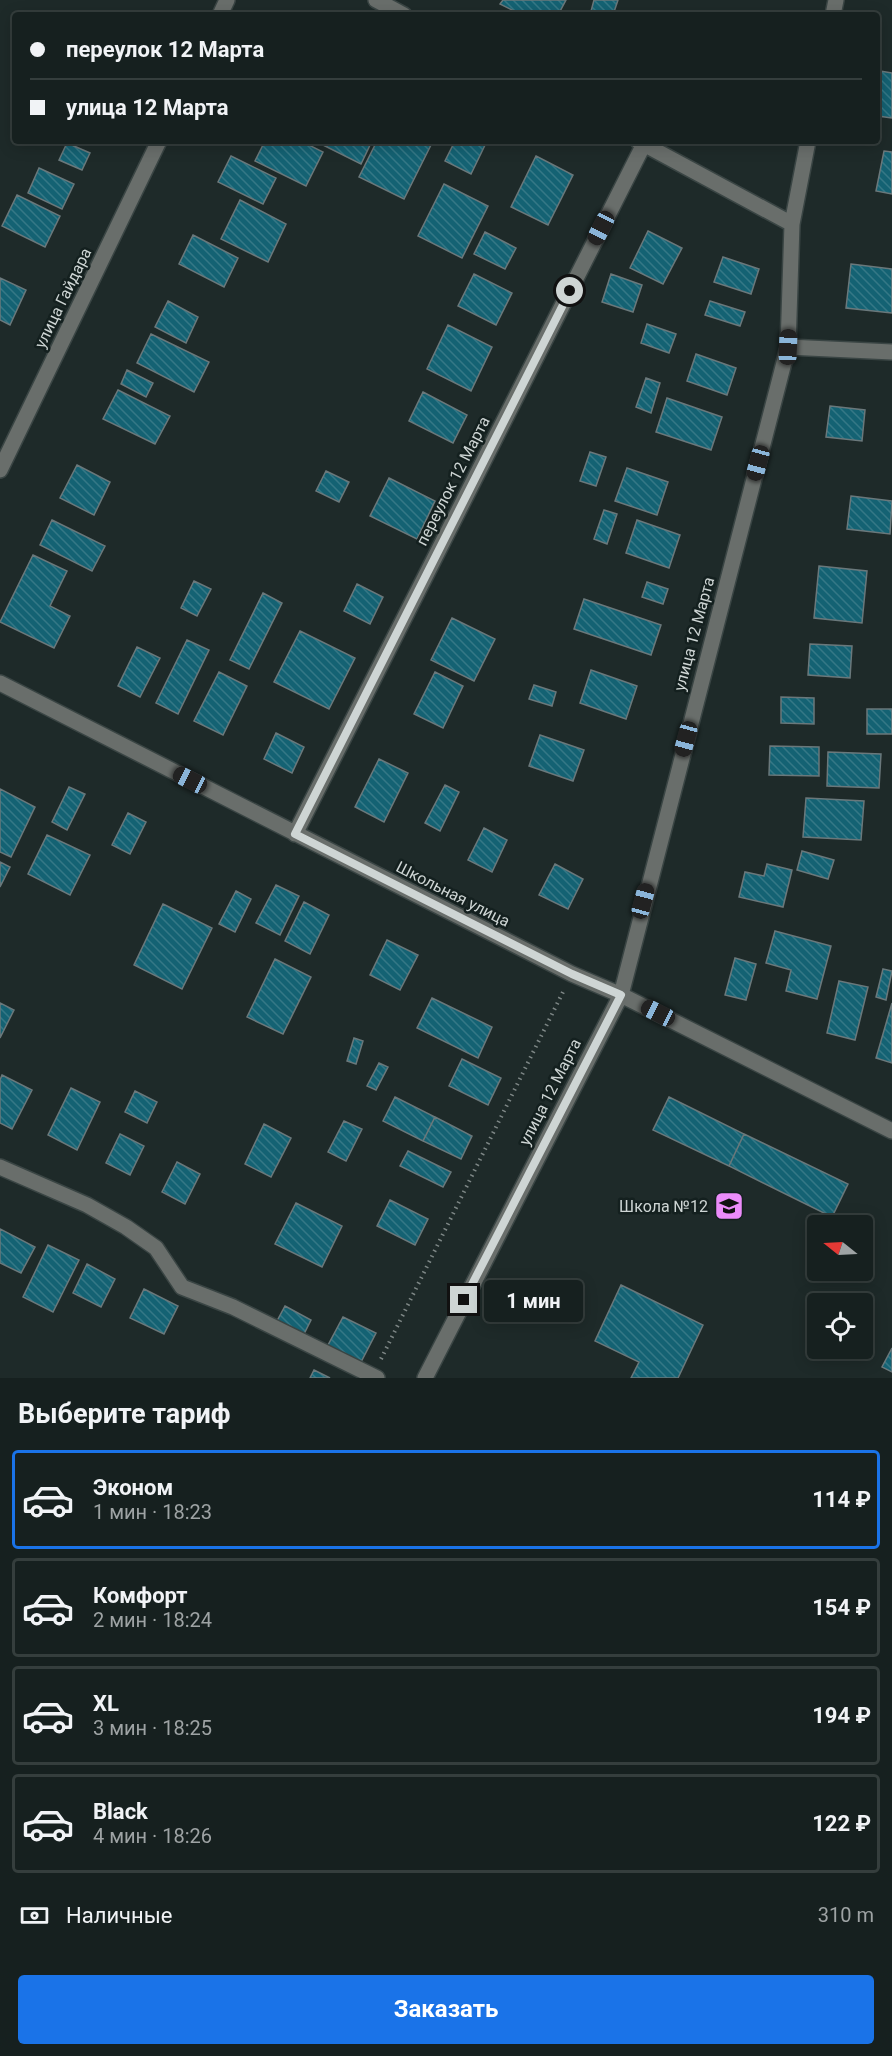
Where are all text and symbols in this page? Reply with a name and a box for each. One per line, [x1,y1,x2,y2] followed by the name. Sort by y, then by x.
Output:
[66,37,264,62] text: переулок 12 Марта
[66,95,229,120] text: улица 12 Марта
[585,208,617,248] car
[31,245,95,351] street label: улица Гайдара
[556,277,583,304] route start
[778,329,798,365] car
[412,413,494,549] street label: переулок 12 Марта
[745,443,771,483] car
[670,575,718,693] street label: улица 12 Марта
[673,719,699,759] car
[170,764,210,796] car
[393,857,513,931] street label: Школьная улица
[630,881,656,921] car
[638,997,678,1029] car
[515,1035,585,1149] street label: улица 12 Марта
[713,1190,745,1222] school or university icon: Школа №12
[619,1197,708,1216] place label: Школа №12
[807,1215,873,1281] north arrow
[807,1215,873,1359] map controls
[485,1279,584,1321] callout: 1 мин
[450,1286,477,1313] route end
[506,1289,561,1313] text: 1 мин
[807,1293,873,1359] button: locate
[18,1398,230,1430] text: Выберите тариф
[21,1473,75,1527] icon: car
[93,1475,173,1500] text: Эконом
[812,1487,871,1512] text: 114 ₽
[93,1500,212,1524] text: 1 мин · 18:23
[21,1581,75,1635] icon: car
[93,1583,188,1608] text: Комфорт
[812,1595,871,1620] text: 154 ₽
[93,1608,212,1632] text: 2 мин · 18:24
[21,1689,75,1743] icon: car
[93,1691,119,1716] text: XL
[812,1703,871,1728] text: 194 ₽
[93,1716,212,1740] text: 3 мин · 18:25
[21,1797,75,1851] icon: car
[93,1799,148,1824] text: Black
[812,1811,871,1836] text: 122 ₽
[93,1824,212,1848] text: 4 мин · 18:26
[18,1899,51,1932] icon: cash
[66,1903,172,1928] text: Наличные
[818,1903,874,1927] text: 310 m
[18,1975,874,2044] button: Заказать

